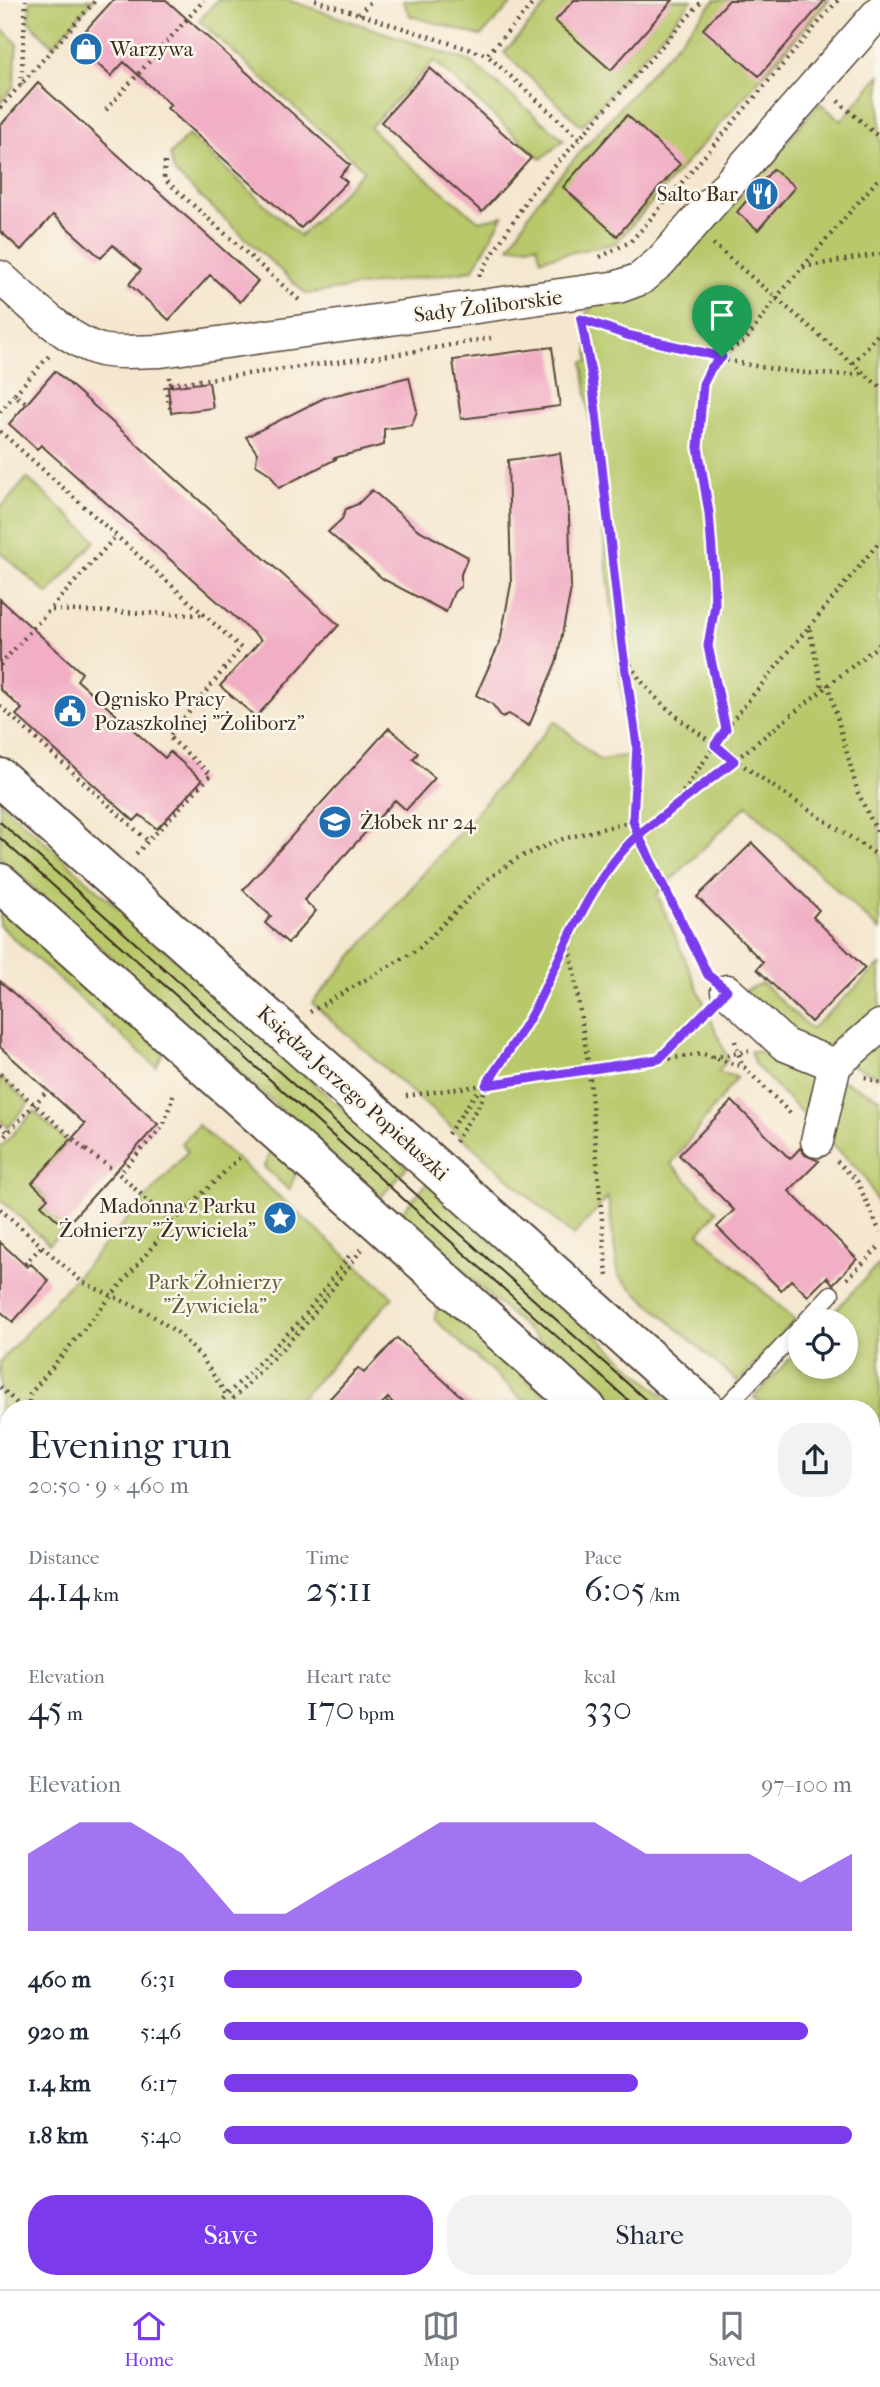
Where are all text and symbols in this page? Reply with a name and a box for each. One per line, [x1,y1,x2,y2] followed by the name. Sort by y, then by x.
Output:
[67,30,105,68] shop icon: Warzywa
[109,37,194,61] place label: Warzywa
[743,175,781,213] restaurant icon: Salto Bar
[657,182,738,206] place label: Salto Bar
[412,285,564,327] street label: Sady Żoliborskie
[692,285,752,357] pin
[703,296,741,334] icon: arrive
[94,687,305,735] place label: Ognisko Pracy Pozaszkolnej "Żoliborz"
[51,692,89,730] public building icon: Ognisko Pracy Pozaszkolnej "Żoliborz"
[316,803,354,841] school or university icon: Żłobek nr 24
[360,810,476,834] place label: Żłobek nr 24
[252,1001,454,1185] street label: Księdza Jerzego Popiełuszki
[59,1194,256,1242] place label: Madonna z Parku Żołnierzy "Żywiciela"
[261,1199,299,1237] place icon: Madonna z Parku Żołnierzy "Żywiciela"
[148,1270,283,1318] park label: Park Żołnierzy "Żywiciela"
[788,1309,858,1379] map controls
[788,1309,858,1379] button: locate
[28,1423,231,1468] text: Evening run
[778,1423,852,1497] button: share
[28,1472,189,1499] text: 20:50 · 9 × 460 m
[28,1547,99,1569] text: Distance
[306,1547,349,1569] text: Time
[584,1547,622,1569] text: Pace
[28,1569,89,1610] text: 4.14
[306,1569,373,1610] text: 25:11
[584,1569,646,1610] text: 6:05
[89,1584,119,1606] text: km
[646,1584,680,1606] text: /km
[28,1666,105,1688] text: Elevation
[306,1666,391,1688] text: Heart rate
[584,1666,616,1688] text: kcal
[28,1688,63,1729] text: 45
[306,1688,355,1729] text: 170
[584,1688,632,1729] text: 330
[63,1703,83,1725] text: m
[355,1703,395,1725] text: bpm
[28,1771,121,1798] text: Elevation
[761,1771,852,1798] text: 97–100 m
[28,1966,91,1993] text: 460 m
[140,1966,176,1993] text: 6:31
[28,2018,89,2045] text: 920 m
[140,2018,182,2045] text: 5:46
[28,2070,91,2097] text: 1.4 km
[140,2070,177,2097] text: 6:17
[28,2122,88,2149] text: 1.8 km
[140,2122,182,2149] text: 5:40
[28,2195,433,2275] button: Save
[447,2195,852,2275] button: Share
[124,2307,174,2371] tab: Home
[422,2307,460,2371] tab: Map
[709,2307,756,2371] tab: Saved

